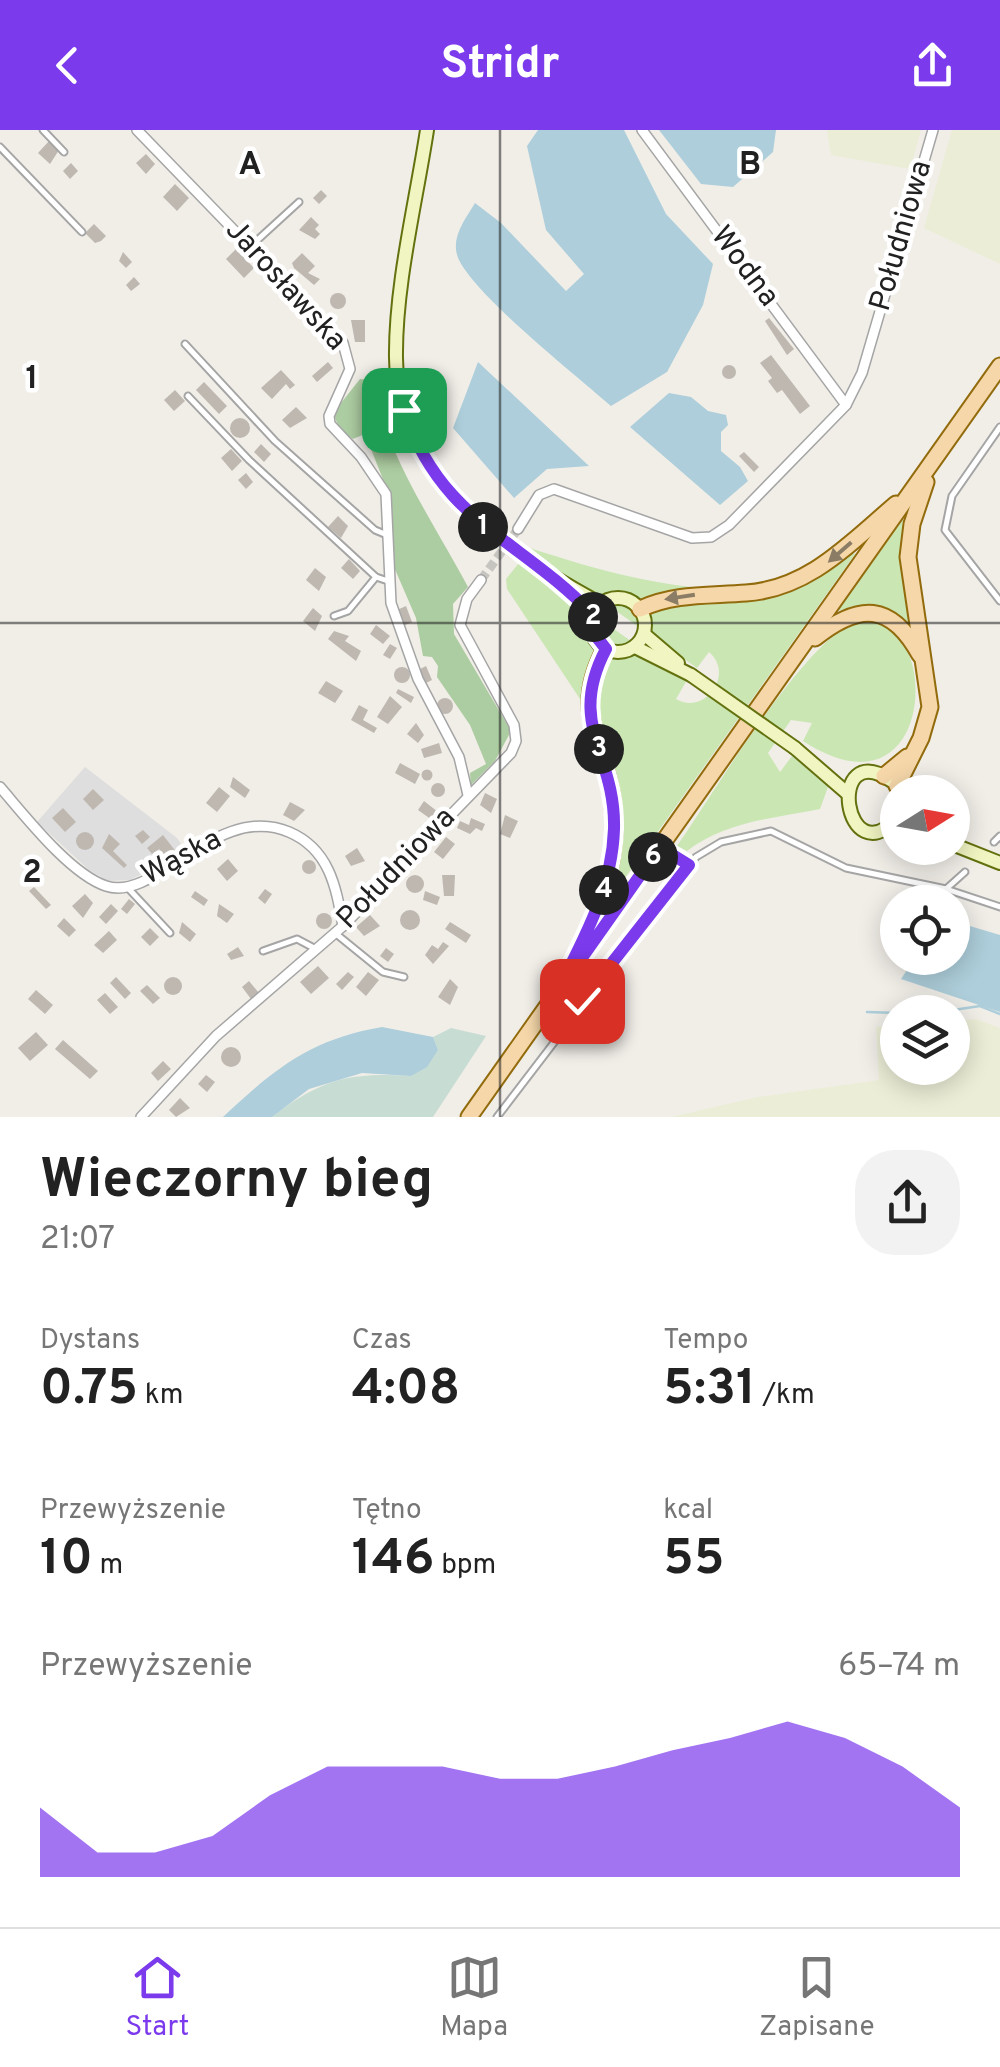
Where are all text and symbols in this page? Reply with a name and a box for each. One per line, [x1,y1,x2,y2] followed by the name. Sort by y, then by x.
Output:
[441,37,559,94] text: Stridr
[40,38,95,93] icon: back
[905,38,960,93] icon: share
[239,146,261,186] text: A
[739,146,761,186] text: B
[863,156,941,316] street label: Południowa
[216,213,354,359] street label: Jarosławska
[702,219,786,315] street label: Wodna
[26,360,38,400] text: 1
[362,368,447,453] pin
[377,383,432,438] icon: arrive
[458,502,508,552] pin: 1
[477,509,489,545] text: 1
[828,540,853,562] one-way arrow
[664,590,695,606] one-way arrow
[568,592,618,642] pin: 2
[584,599,602,635] text: 2
[574,724,624,774] pin: 3
[591,731,607,767] text: 3
[880,775,970,865] north arrow
[880,775,970,1085] map controls
[330,800,464,938] street label: Południowa
[136,822,228,894] street label: Wąska
[628,832,678,882] pin: 6
[644,839,662,875] text: 6
[22,854,42,894] text: 2
[579,865,629,915] pin: 4
[595,872,613,908] text: 4
[880,885,970,975] button: locate
[540,959,625,1044] pin
[555,974,610,1029] icon: check
[880,995,970,1085] button: layers
[40,1147,433,1217] text: Wieczorny bieg
[855,1150,960,1255] button: share
[40,1220,115,1260] text: 21:07
[40,1323,140,1359] text: Dystans
[352,1323,412,1359] text: Czas
[663,1323,748,1359] text: Tempo
[40,1359,138,1422] text: 0.75
[352,1359,460,1422] text: 4:08
[663,1359,756,1422] text: 5:31
[138,1378,184,1414] text: km
[756,1378,815,1414] text: /km
[40,1493,226,1529] text: Przewyższenie
[352,1493,422,1529] text: Tętno
[663,1493,713,1529] text: kcal
[40,1529,93,1592] text: 10
[352,1529,435,1592] text: 146
[663,1529,724,1592] text: 55
[93,1548,123,1584] text: m
[435,1548,496,1584] text: bpm
[40,1647,252,1687] text: Przewyższenie
[838,1647,960,1687] text: 65–74 m
[126,1950,189,2046] tab: Start
[440,1950,508,2046] tab: Mapa
[759,1950,874,2046] tab: Zapisane

